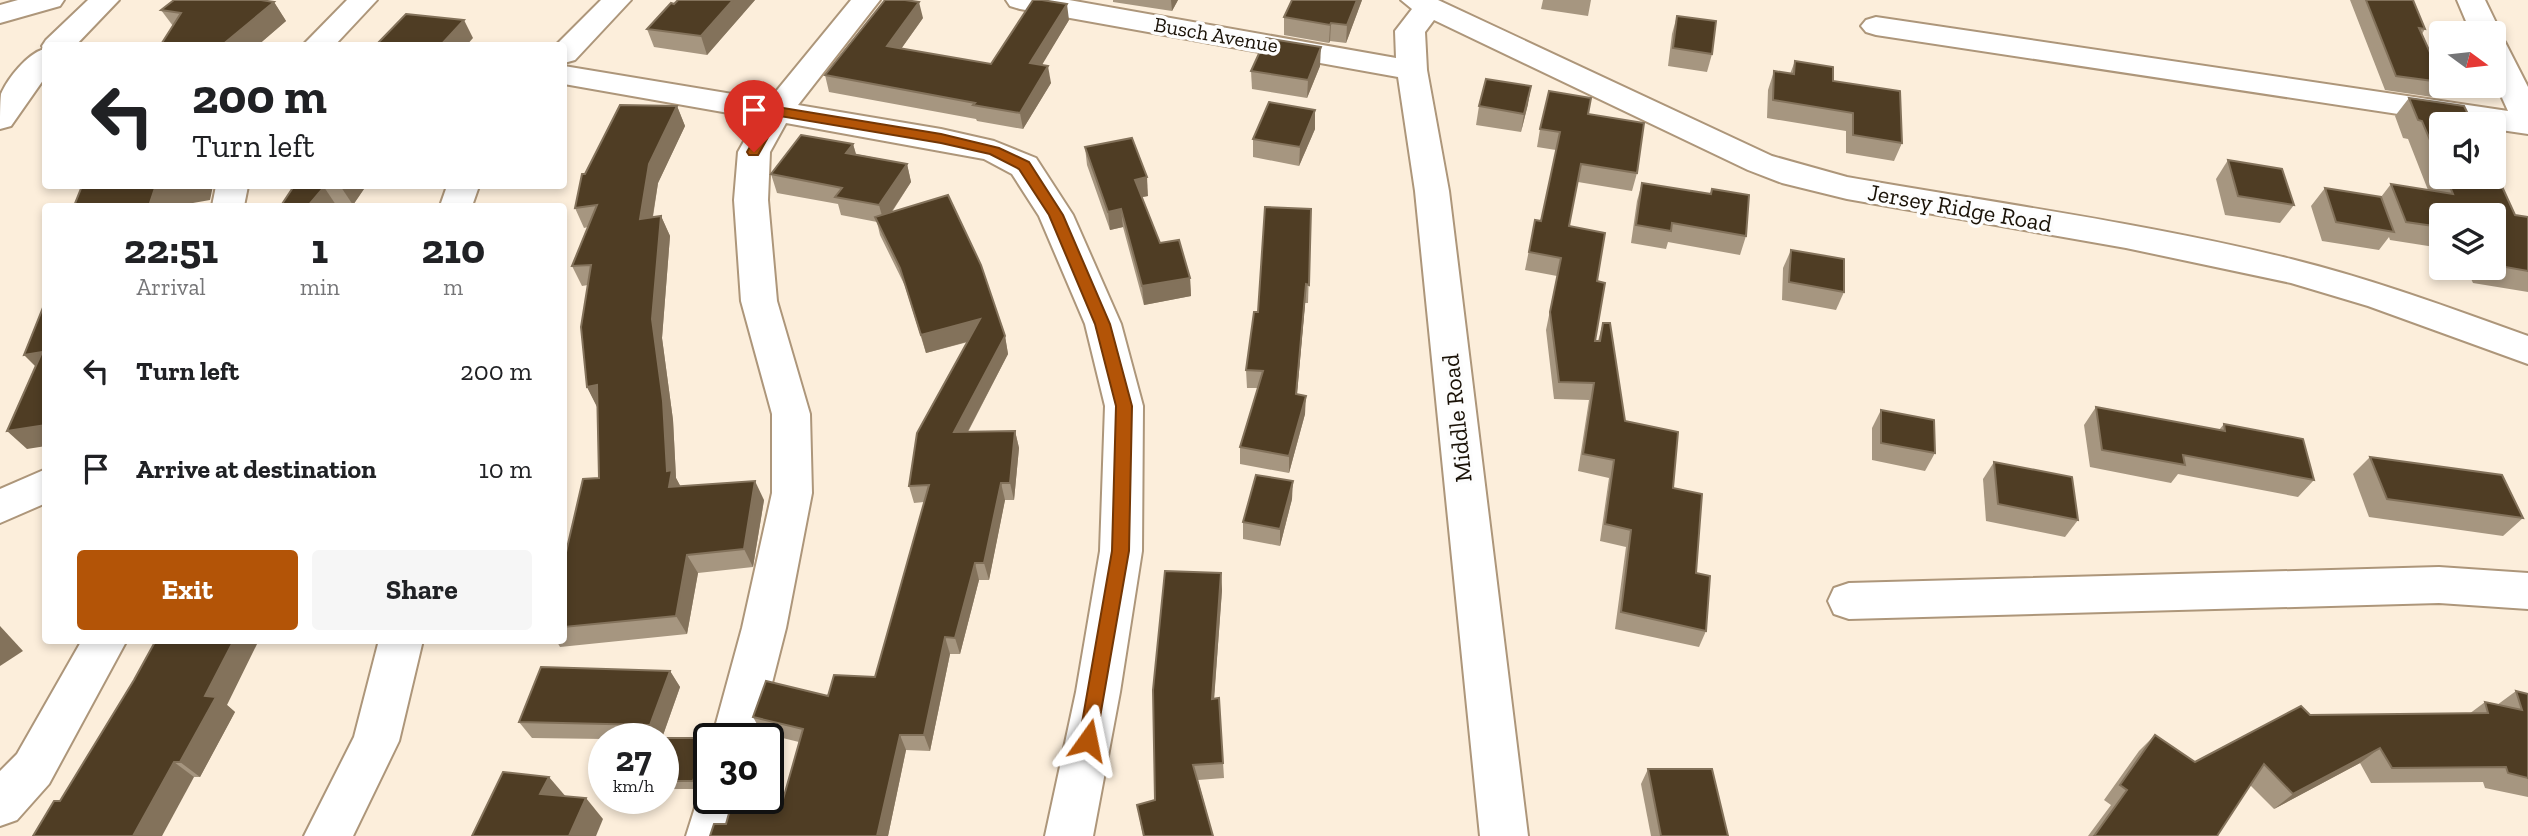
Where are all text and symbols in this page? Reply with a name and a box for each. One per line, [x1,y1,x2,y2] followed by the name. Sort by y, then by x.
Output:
[1152,11,1280,58] street label: Busch Avenue
[2429,21,2506,98] north arrow
[2429,21,2506,280] map controls
[192,67,327,126] text: 200 m
[77,70,168,161] icon: left
[724,80,784,152] pin
[735,91,773,129] icon: arrive
[2429,112,2506,189] button: sound
[192,127,314,165] text: Turn left
[1866,177,2054,238] street label: Jersey Ridge Road
[2429,203,2506,280] button: layers
[124,223,218,274] text: 22:51
[311,223,328,274] text: 1
[421,223,485,274] text: 210
[136,273,206,301] text: Arrival
[300,273,340,301] text: min
[443,273,463,301] text: m
[77,352,115,390] icon: left
[1435,352,1478,484] street label: Middle Road
[136,355,239,387] text: Turn left
[460,355,532,387] text: 200 m
[77,450,115,488] icon: arrive
[136,453,376,485] text: Arrive at destination
[479,453,532,485] text: 10 m
[77,550,298,630] button: Exit
[312,550,532,630] button: Share
[1051,703,1125,777] position arrow
[693,723,784,814] speed limit sign: 30
[615,738,652,780] text: 27
[613,775,654,797] text: km/h

